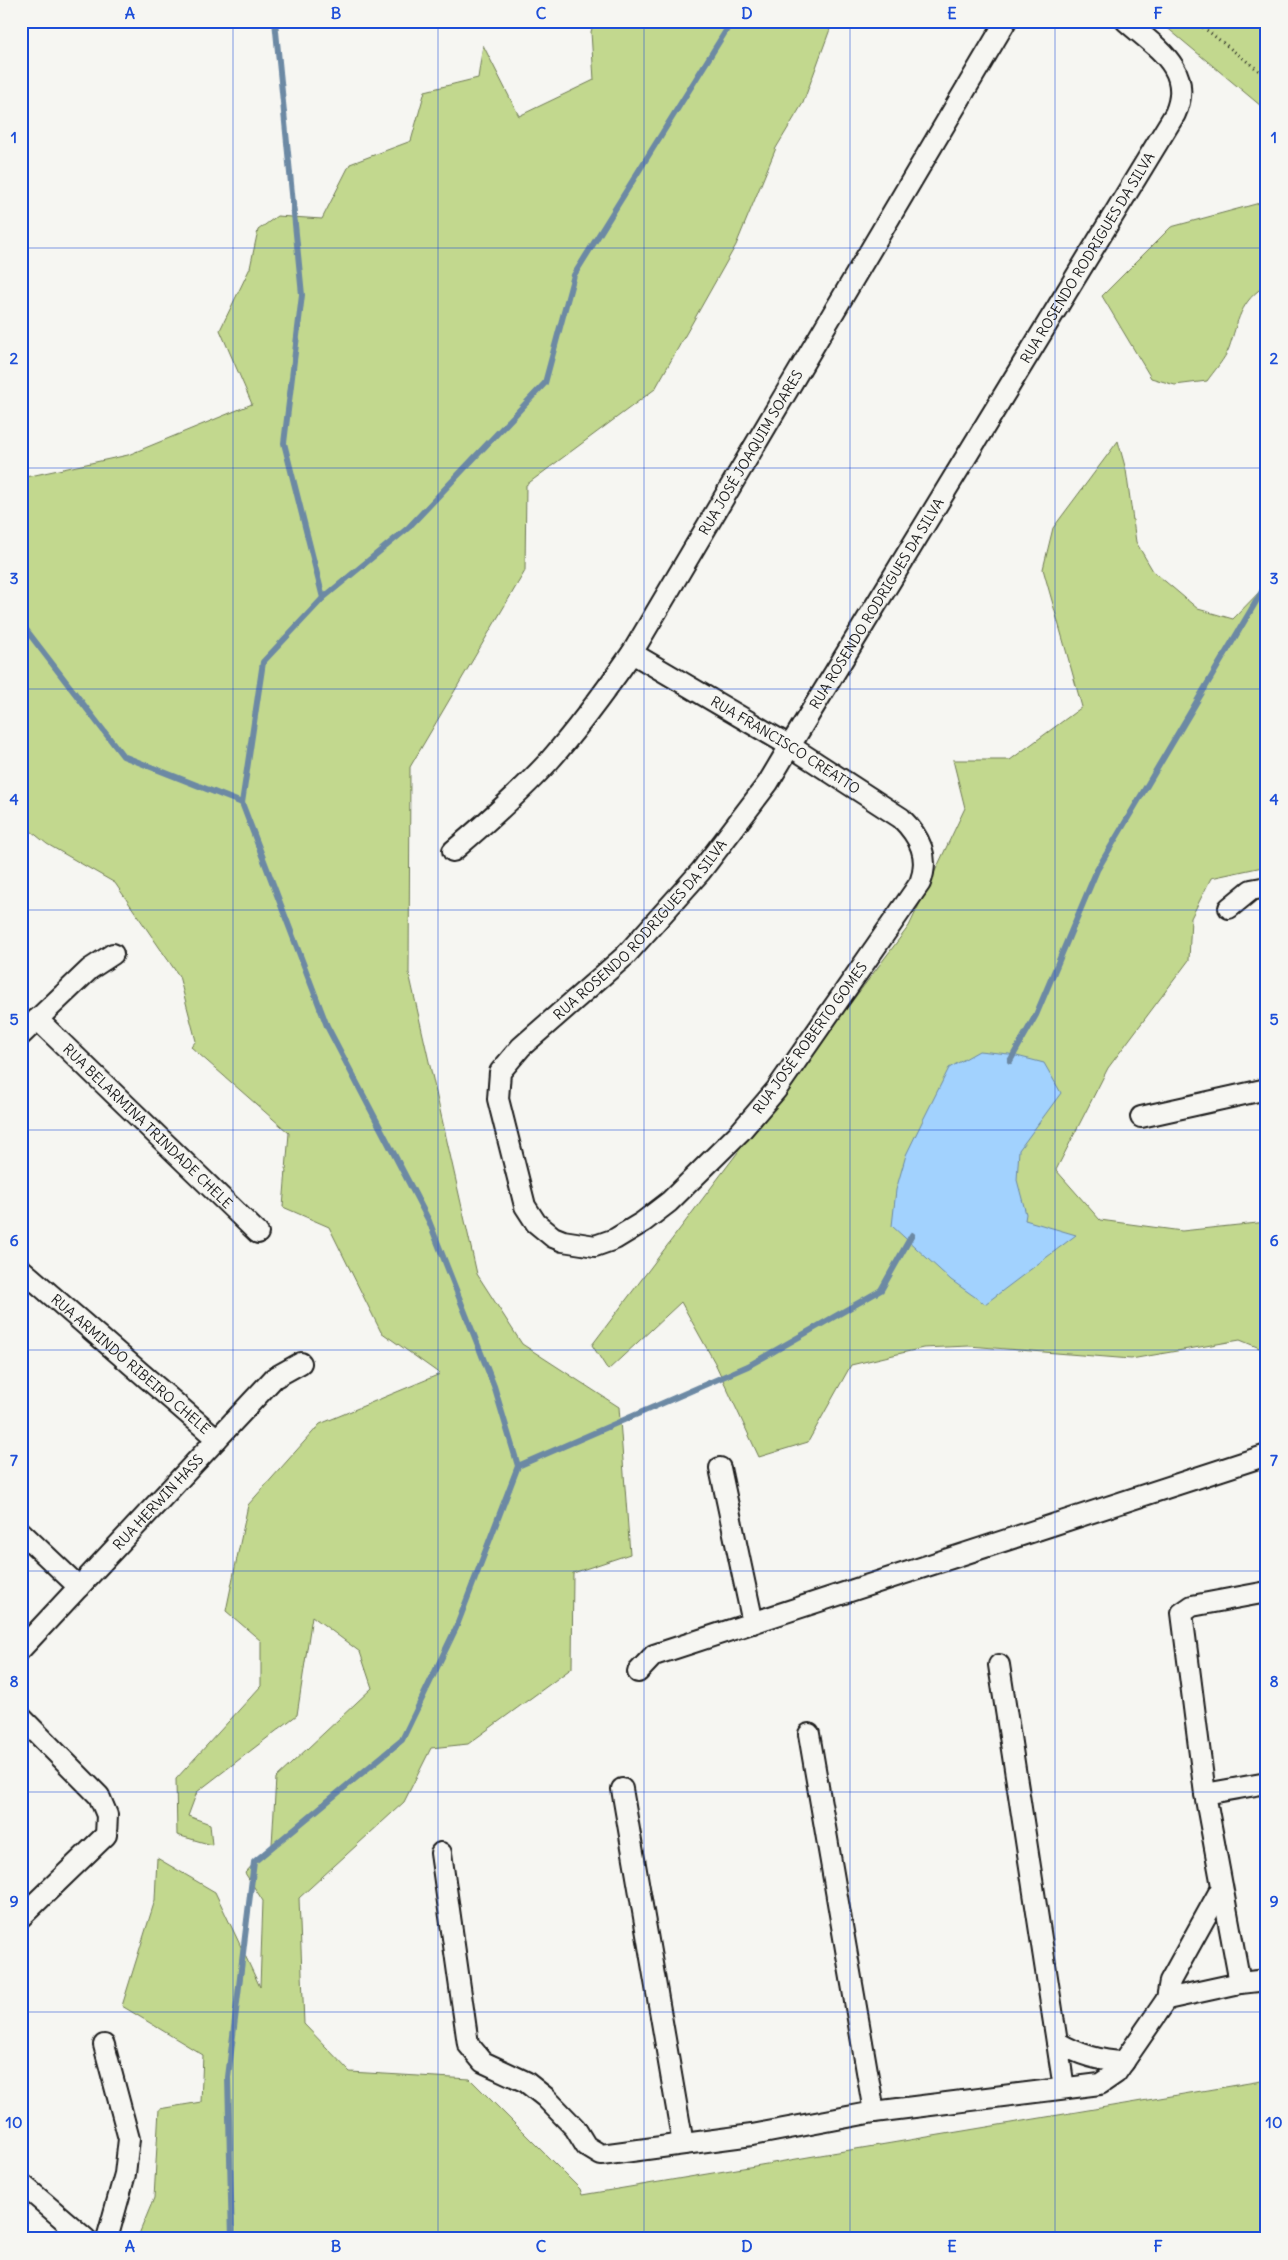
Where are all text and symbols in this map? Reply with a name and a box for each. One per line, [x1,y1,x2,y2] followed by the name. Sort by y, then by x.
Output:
[125,3,135,23] text: A
[331,3,342,23] text: B
[536,3,547,23] text: C
[741,3,753,23] text: D
[947,3,957,23] text: E
[1153,3,1163,23] text: F
[11,127,17,147] text: 1
[1271,127,1277,147] text: 1
[1016,149,1159,367] street label: RUA ROSENDO RODRIGUES DA SILVA
[10,348,19,368] text: 2
[1270,348,1279,368] text: 2
[695,366,807,538] street label: RUA JOSÉ JOAQUIM SOARES
[806,495,948,712] street label: RUA ROSENDO RODRIGUES DA SILVA
[9,568,19,588] text: 3
[1269,568,1279,588] text: 3
[707,692,864,798] street label: RUA FRANCISCO CREATTO
[9,789,19,809] text: 4
[1269,789,1279,809] text: 4
[549,836,731,1024] street label: RUA ROSENDO RODRIGUES DA SILVA
[749,958,871,1117] street label: RUA JOSÉ ROBERTO GOMES
[9,1009,19,1029] text: 5
[1269,1009,1279,1029] text: 5
[59,1040,236,1212] street label: RUA BELARMINA TRINDADE CHELE
[9,1230,19,1250] text: 6
[1269,1230,1279,1250] text: 6
[47,1290,214,1438] street label: RUA ARMINDO RIBEIRO CHELE
[10,1450,18,1470] text: 7
[109,1450,207,1554] street label: RUA HERWIN HASS
[1270,1450,1278,1470] text: 7
[9,1671,19,1691] text: 8
[1269,1671,1279,1691] text: 8
[9,1891,19,1911] text: 9
[1269,1891,1279,1911] text: 9
[6,2112,22,2132] text: 10
[1266,2112,1282,2132] text: 10
[125,2236,135,2256] text: A
[331,2236,342,2256] text: B
[536,2236,547,2256] text: C
[741,2236,753,2256] text: D
[947,2236,957,2256] text: E
[1153,2236,1163,2256] text: F

